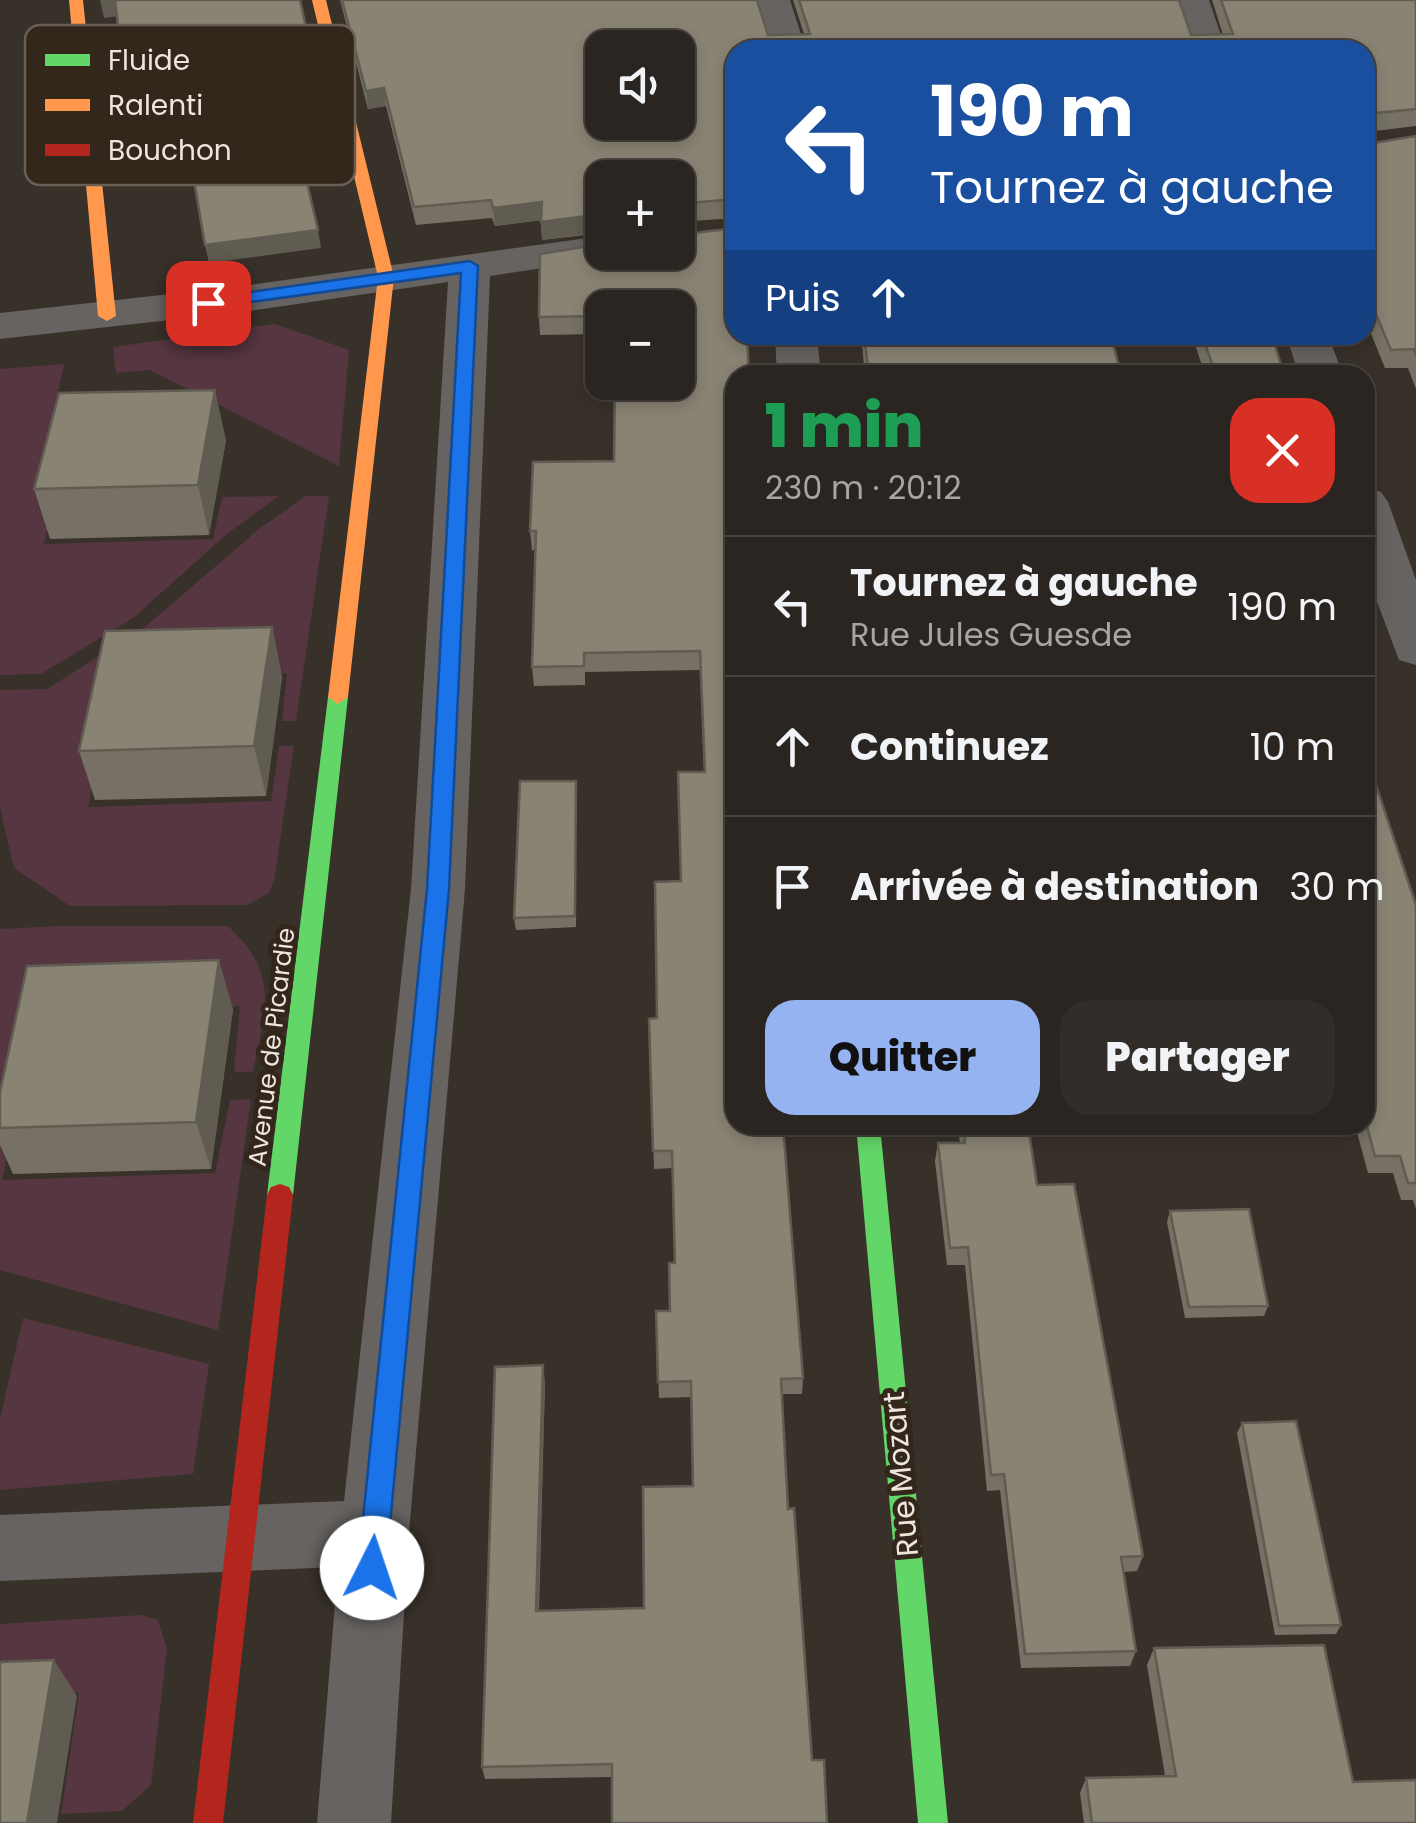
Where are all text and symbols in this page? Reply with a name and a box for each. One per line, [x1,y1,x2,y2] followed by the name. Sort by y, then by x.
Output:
[25,25,355,185] legend
[585,30,695,400] map controls
[585,30,695,140] button: sound
[108,41,190,80] text: Fluide
[930,62,1134,161] text: 190 m
[765,80,895,210] icon: left
[108,86,203,125] text: Ralenti
[108,131,232,170] text: Bouchon
[930,156,1334,219] text: Tournez à gauche
[585,160,695,270] button: +
[166,261,251,346] pin
[861,270,916,325] icon: ahead
[765,271,841,324] text: Puis
[181,276,236,331] icon: arrive
[585,290,695,400] button: −
[765,384,923,468] text: 1 min
[1230,398,1335,503] button: close
[765,465,962,510] text: 230 m · 20:12
[850,556,1198,609] text: Tournez à gauche
[765,579,820,634] icon: left
[1228,580,1337,633] text: 190 m
[850,612,1132,657] text: Rue Jules Guesde
[765,719,820,774] icon: ahead
[850,720,1049,773] text: Continuez
[1250,720,1335,773] text: 10 m
[765,859,820,914] icon: arrive
[850,860,1259,913] text: Arrivée à destination
[1289,860,1385,913] text: 30 m
[239,926,304,1168] street label: Avenue de Picardie
[765,1000,1040,1115] button: Quitter
[1060,1000,1335,1115] button: Partager
[872,1390,929,1558] street label: Rue Mozart
[320,1516,424,1620] position arrow

